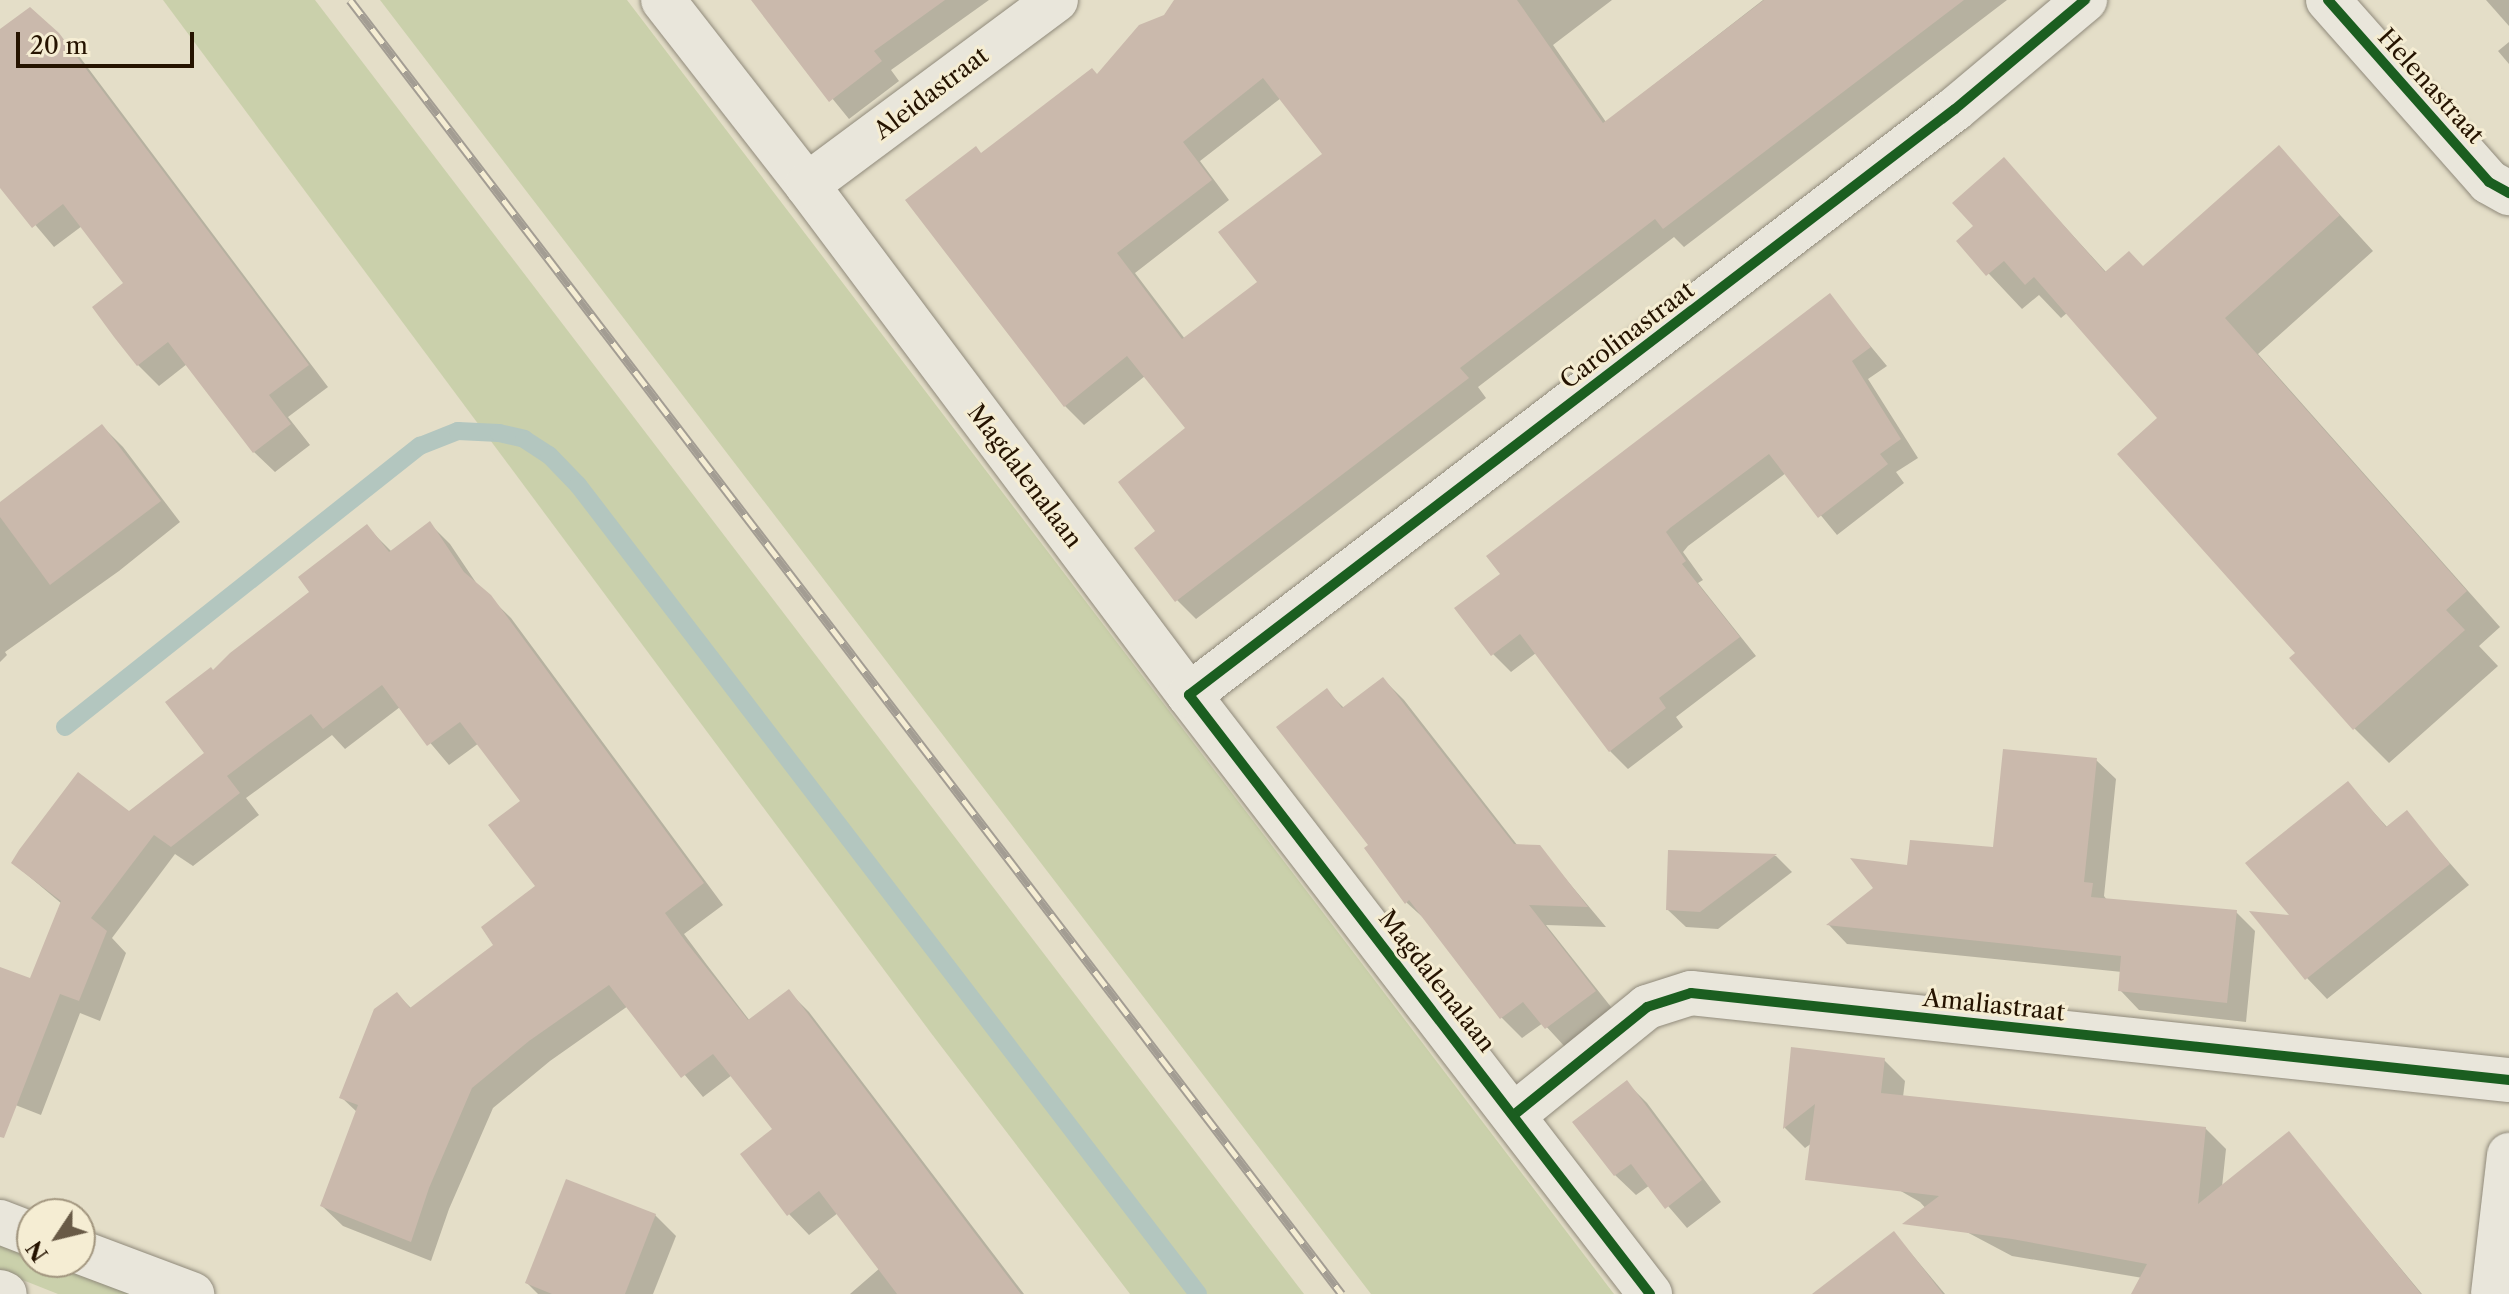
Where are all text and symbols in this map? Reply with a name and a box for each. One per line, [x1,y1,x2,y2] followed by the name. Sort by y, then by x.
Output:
[20,16,198,66] scale bar
[2372,23,2490,149] street label: Helenastraat
[30,31,88,60] text: 20 m
[868,41,994,145] street label: Aleidastraat
[1554,275,1700,395] street label: Carolinastraat
[962,399,1088,553] street label: Magdalenalaan
[1373,904,1501,1058] street label: Magdalenalaan
[1922,983,2066,1027] street label: Amaliastraat
[16,1198,96,1278] north arrow
[21,1235,54,1266] text: N

